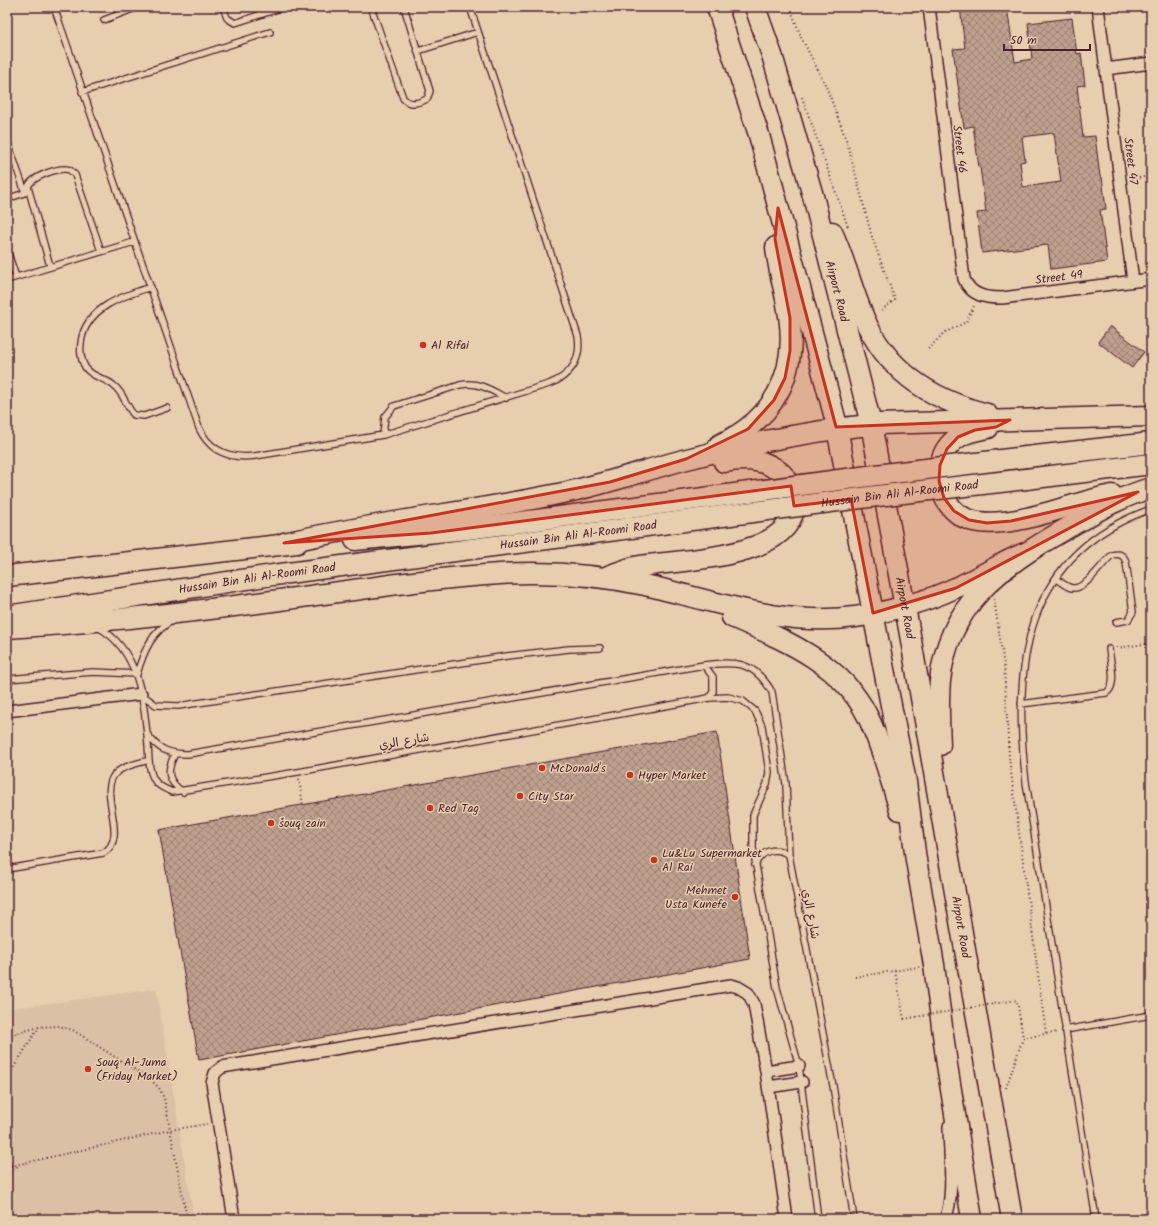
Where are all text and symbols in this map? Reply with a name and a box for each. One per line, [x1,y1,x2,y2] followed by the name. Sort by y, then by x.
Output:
[1004,26,1090,52] scale bar
[1010,31,1037,50] text: 50 m
[947,124,972,174] street label: Street 46
[1118,136,1143,186] street label: Street 47
[820,259,854,325] street label: Airport Road
[1034,265,1084,290] street label: Street 49
[431,336,470,355] place label: Al Rifai
[418,340,428,350] marker: Al Rifai
[820,475,980,513] street label: Hussain Bin Ali Al-Roomi Road
[499,516,659,555] street label: Hussain Bin Ali Al-Roomi Road
[177,558,338,599] street label: Hussain Bin Ali Al-Roomi Road
[890,575,920,641] street label: Airport Road
[378,728,431,755] street label: شارع الري
[550,759,606,778] place label: McDonald's
[537,763,547,773] marker: McDonald's
[638,766,707,785] place label: Hyper Market
[625,770,635,780] marker: Hyper Market
[528,787,575,806] place label: City Star
[515,791,525,801] marker: City Star
[438,799,479,818] place label: Red Tag
[425,803,435,813] marker: Red Tag
[279,814,326,833] place label: ًsouq zain
[266,818,276,828] marker: ًsouq zain
[662,844,762,877] place label: Lu&Lu Supermarket Al Rai
[649,855,659,865] marker: Lu&Lu Supermarket Al Rai
[665,881,728,914] place label: Mehmet Usta Kunefe
[796,887,825,941] street label: شارع الري
[730,892,740,902] marker: Mehmet Usta Kunefe
[946,894,975,961] street label: Airport Road
[96,1053,178,1086] place label: Souq Al-Juma (Friday Market)
[83,1064,93,1074] marker: Souq Al-Juma (Friday Market)

